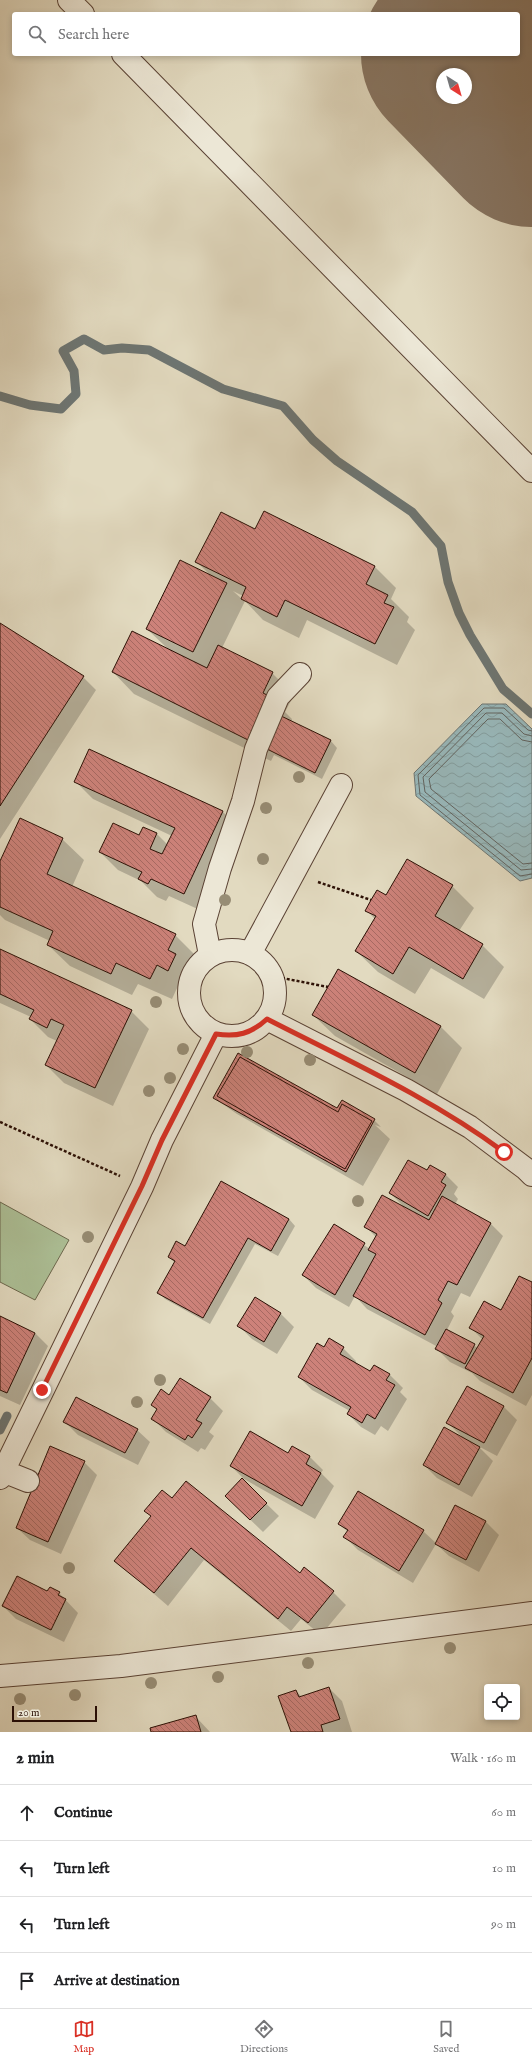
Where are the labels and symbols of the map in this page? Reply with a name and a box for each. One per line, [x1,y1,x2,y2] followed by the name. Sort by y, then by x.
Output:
[436,68,472,104] north arrow
[495,1143,513,1161] route start
[33,1381,51,1399] route end
[12,1704,97,1723] scale bar

